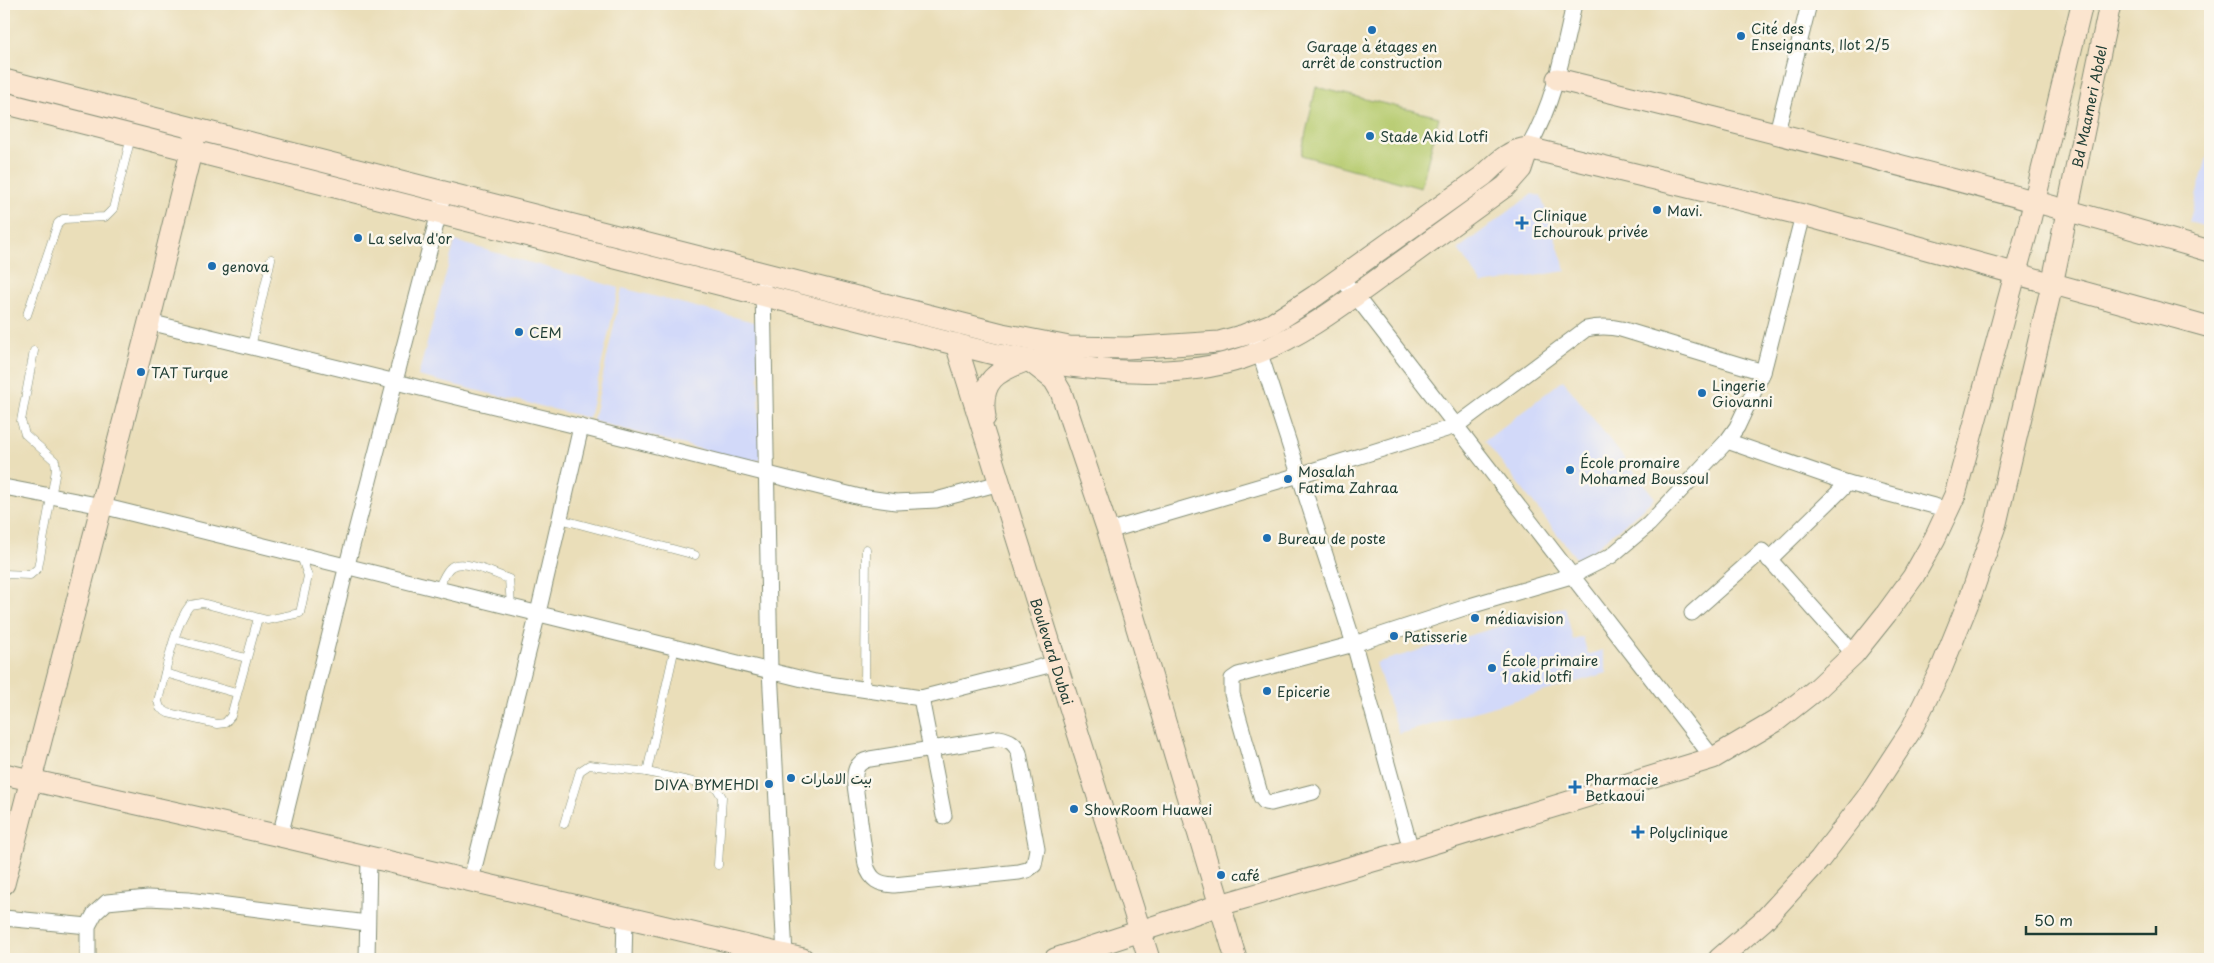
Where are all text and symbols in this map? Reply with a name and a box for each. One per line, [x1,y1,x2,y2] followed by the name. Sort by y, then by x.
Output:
[1751,18,1890,55] place label: Cité des Enseignants, Ilot 2/5
[1366,24,1378,36] marker: Garage à étages en arrêt de construction
[1735,30,1747,42] marker: Cité des Enseignants, Ilot 2/5
[1302,36,1442,73] place label: Garage à étages en arrêt de construction
[2066,43,2112,170] street label: Bd Maameri Abdel
[1380,126,1488,147] place label: Stade Akid Lotfi
[1364,130,1376,142] marker: Stade Akid Lotfi
[1667,200,1703,221] place label: Mavi.
[1651,204,1663,216] marker: Mavi.
[1533,205,1649,242] place label: Clinique Echourouk privée
[1515,216,1529,230] marker: Clinique Echourouk privée
[368,228,453,249] place label: La selva d'or
[352,232,364,244] marker: La selva d'or
[222,256,269,277] place label: genova
[206,260,218,272] marker: genova
[529,322,562,343] place label: CEM
[513,326,525,338] marker: CEM
[151,362,229,383] place label: TAT Turque
[135,366,147,378] marker: TAT Turque
[1712,375,1773,412] place label: Lingerie Giovanni
[1696,387,1708,399] marker: Lingerie Giovanni
[1580,452,1709,489] place label: École promaire Mohamed Boussoul
[1298,461,1398,498] place label: Mosalah Fatima Zahraa
[1564,464,1576,476] marker: École promaire Mohamed Boussoul
[1282,473,1294,485] marker: Mosalah Fatima Zahraa
[1277,528,1386,549] place label: Bureau de poste
[1261,532,1273,544] marker: Bureau de poste
[1026,595,1079,707] street label: Boulevard Dubai
[1485,608,1564,629] place label: médiavision
[1469,612,1481,624] marker: médiavision
[1404,626,1467,647] place label: Patisserie
[1388,630,1400,642] marker: Patisserie
[1502,650,1598,687] place label: École primaire 1 akid lotfi
[1486,662,1498,674] marker: École primaire 1 akid lotfi
[1277,681,1330,702] place label: Epicerie
[1261,685,1273,697] marker: Epicerie
[801,768,872,789] place label: بيت الامارات
[1585,769,1658,806] place label: Pharmacie Betkaoui
[785,772,797,784] marker: بيت الامارات
[654,774,759,795] place label: DIVA BYMEHDI
[763,778,775,790] marker: DIVA BYMEHDI
[1569,781,1581,793] marker: Pharmacie Betkaoui
[1084,799,1212,820] place label: ShowRoom Huawei
[1068,803,1080,815] marker: ShowRoom Huawei
[1649,822,1728,843] place label: Polyclinique
[1631,825,1645,839] marker: Polyclinique
[1231,865,1260,886] place label: café
[1215,869,1227,881] marker: café
[2026,903,2156,935] scale bar
[2034,908,2073,931] text: 50 m

